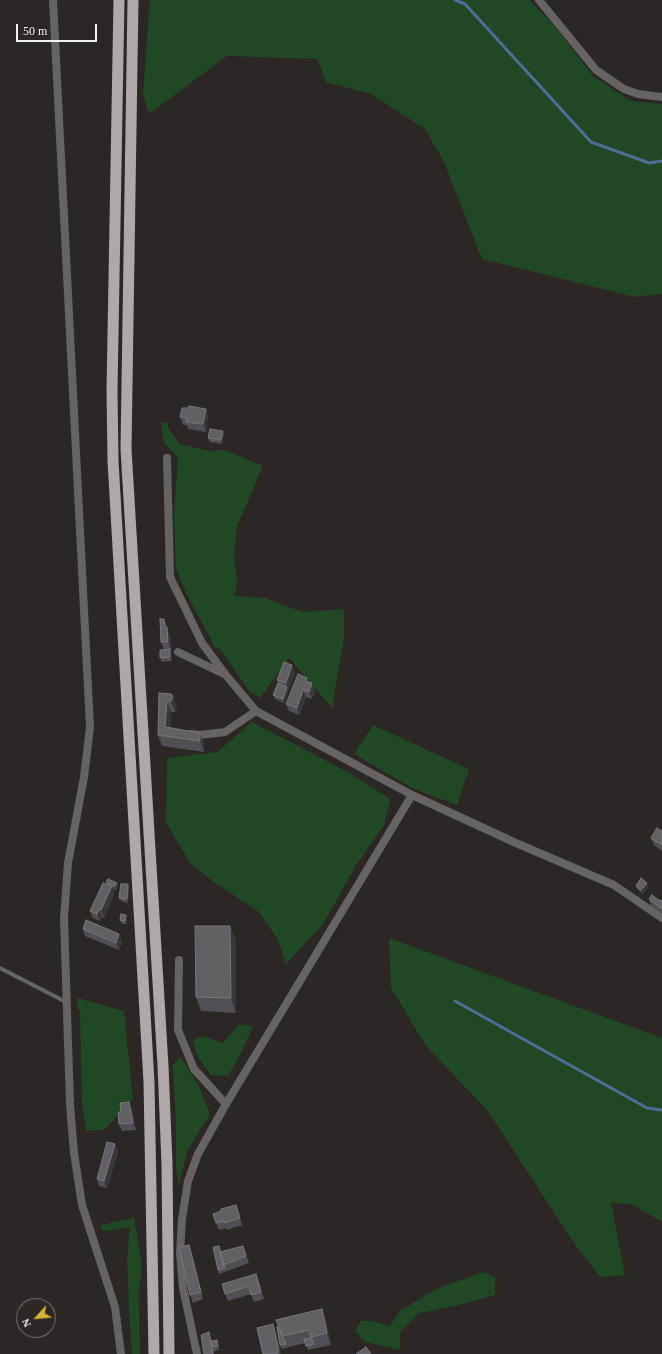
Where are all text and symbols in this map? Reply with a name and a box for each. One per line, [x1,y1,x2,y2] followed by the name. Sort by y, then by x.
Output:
[18,16,99,42] scale bar
[23,24,47,38] text: 50 m
[16,1298,56,1338] north arrow
[19,1317,33,1329] text: N

